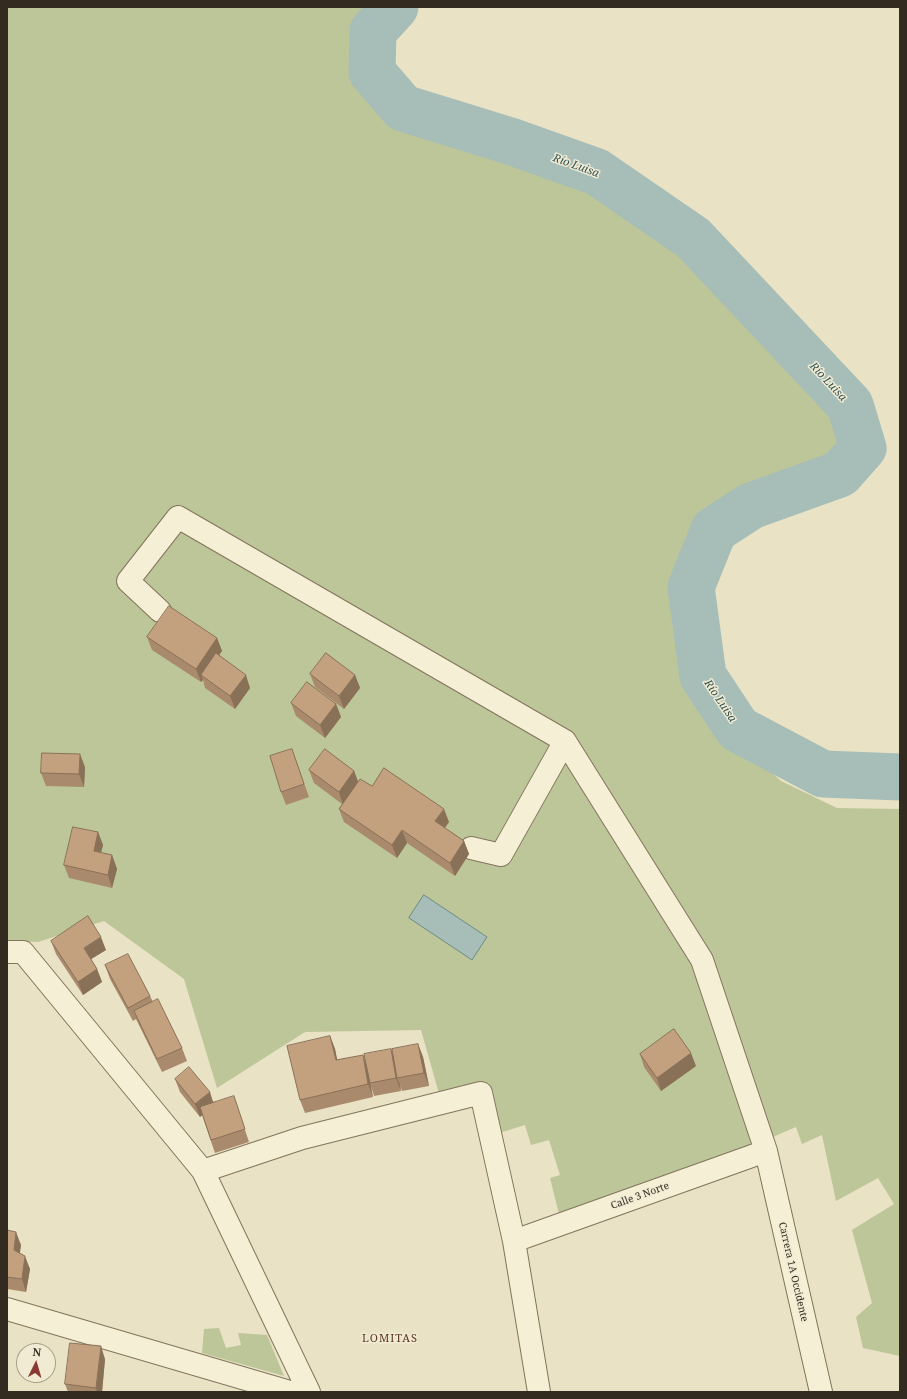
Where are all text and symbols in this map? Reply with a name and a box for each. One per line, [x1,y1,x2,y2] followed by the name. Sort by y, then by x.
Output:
[551,152,601,180] water label: Río Luisa
[807,360,849,404] water label: Río Luisa
[701,677,739,725] water label: Río Luisa
[609,1180,671,1212] street label: Calle 3 Norte
[776,1221,810,1323] street label: Carrera 1A Occidente
[362,1332,418,1346] district label: LOMITAS
[16,1343,56,1383] north arrow
[32,1344,42,1359] text: N

